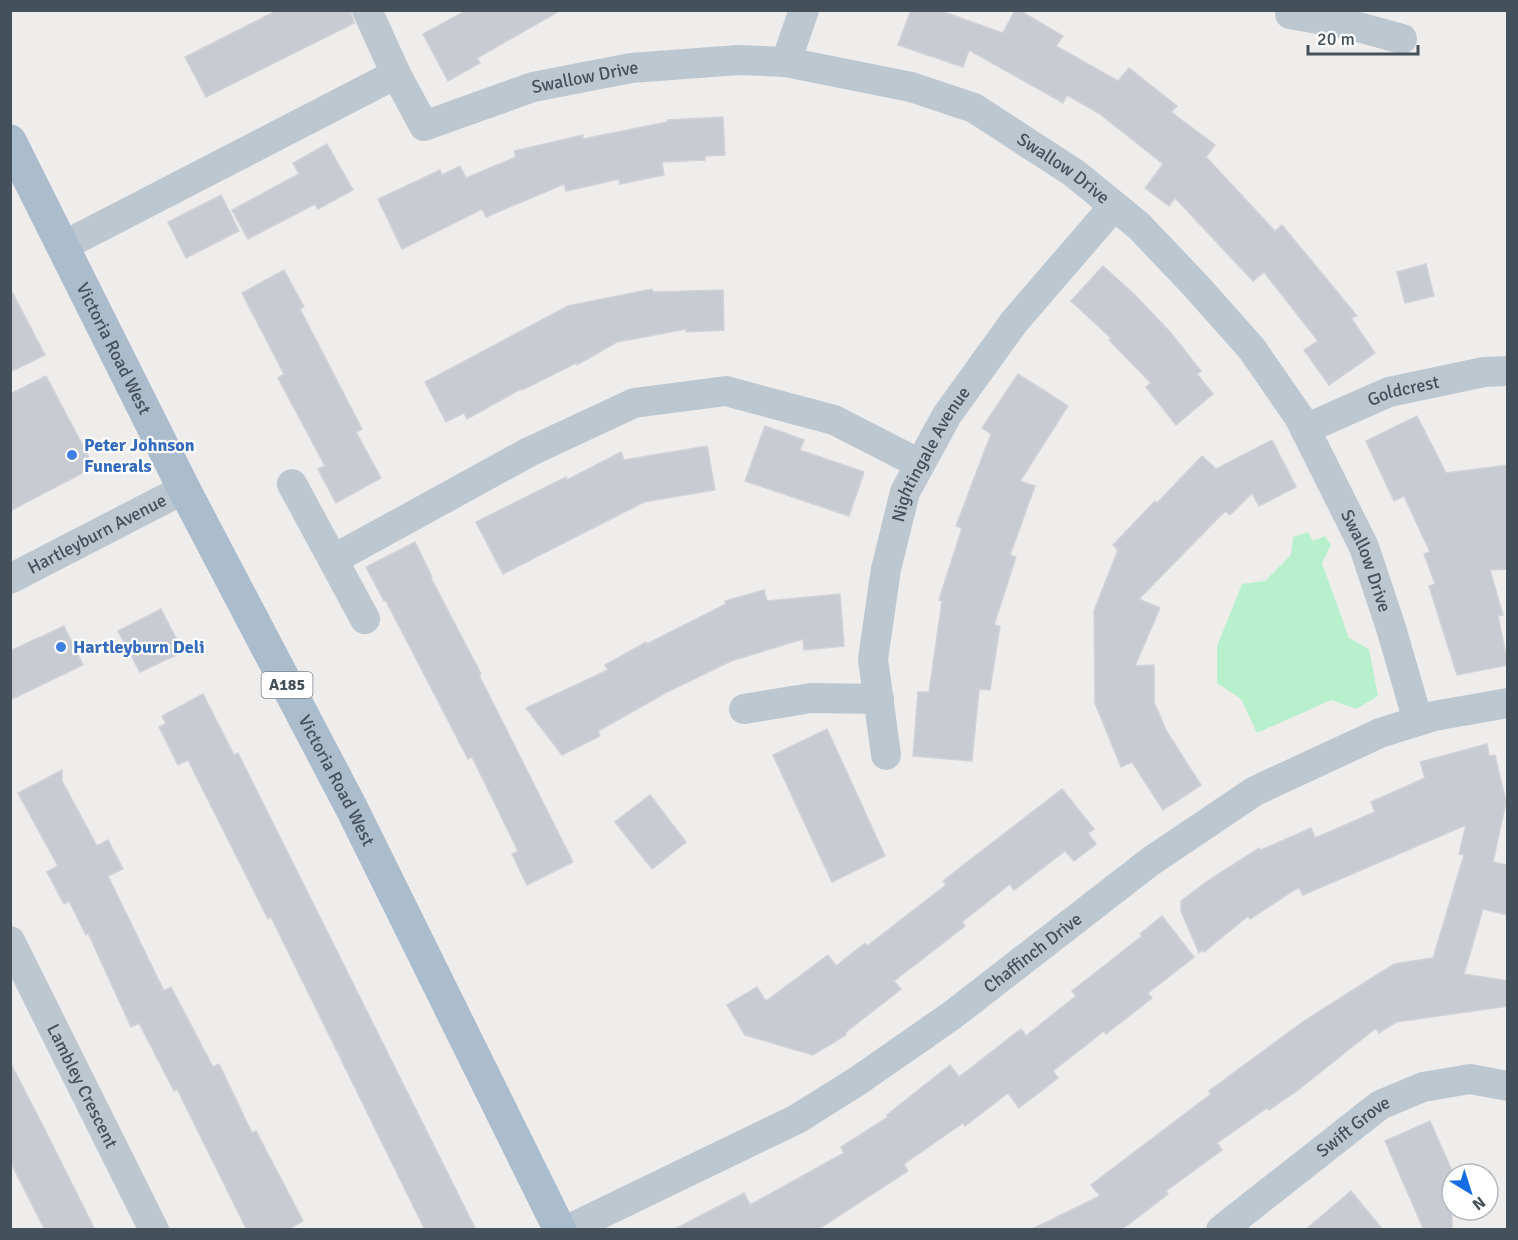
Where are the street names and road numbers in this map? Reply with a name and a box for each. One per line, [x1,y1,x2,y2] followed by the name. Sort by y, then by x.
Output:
[530,56,639,98] street label: Swallow Drive
[1013,128,1114,209] street label: Swallow Drive
[72,279,156,418] street label: Victoria Road West
[1364,371,1441,411] street label: Goldcrest
[887,382,975,524] street label: Nightingale Avenue
[24,489,170,579] street label: Hartleyburn Avenue
[1336,506,1396,615] street label: Swallow Drive
[262,672,312,698] road number: A185
[294,711,379,850] street label: Victoria Road West
[979,908,1086,998] street label: Chaffinch Drive
[42,1020,122,1152] street label: Lambley Crescent
[1312,1091,1393,1162] street label: Swift Grove

